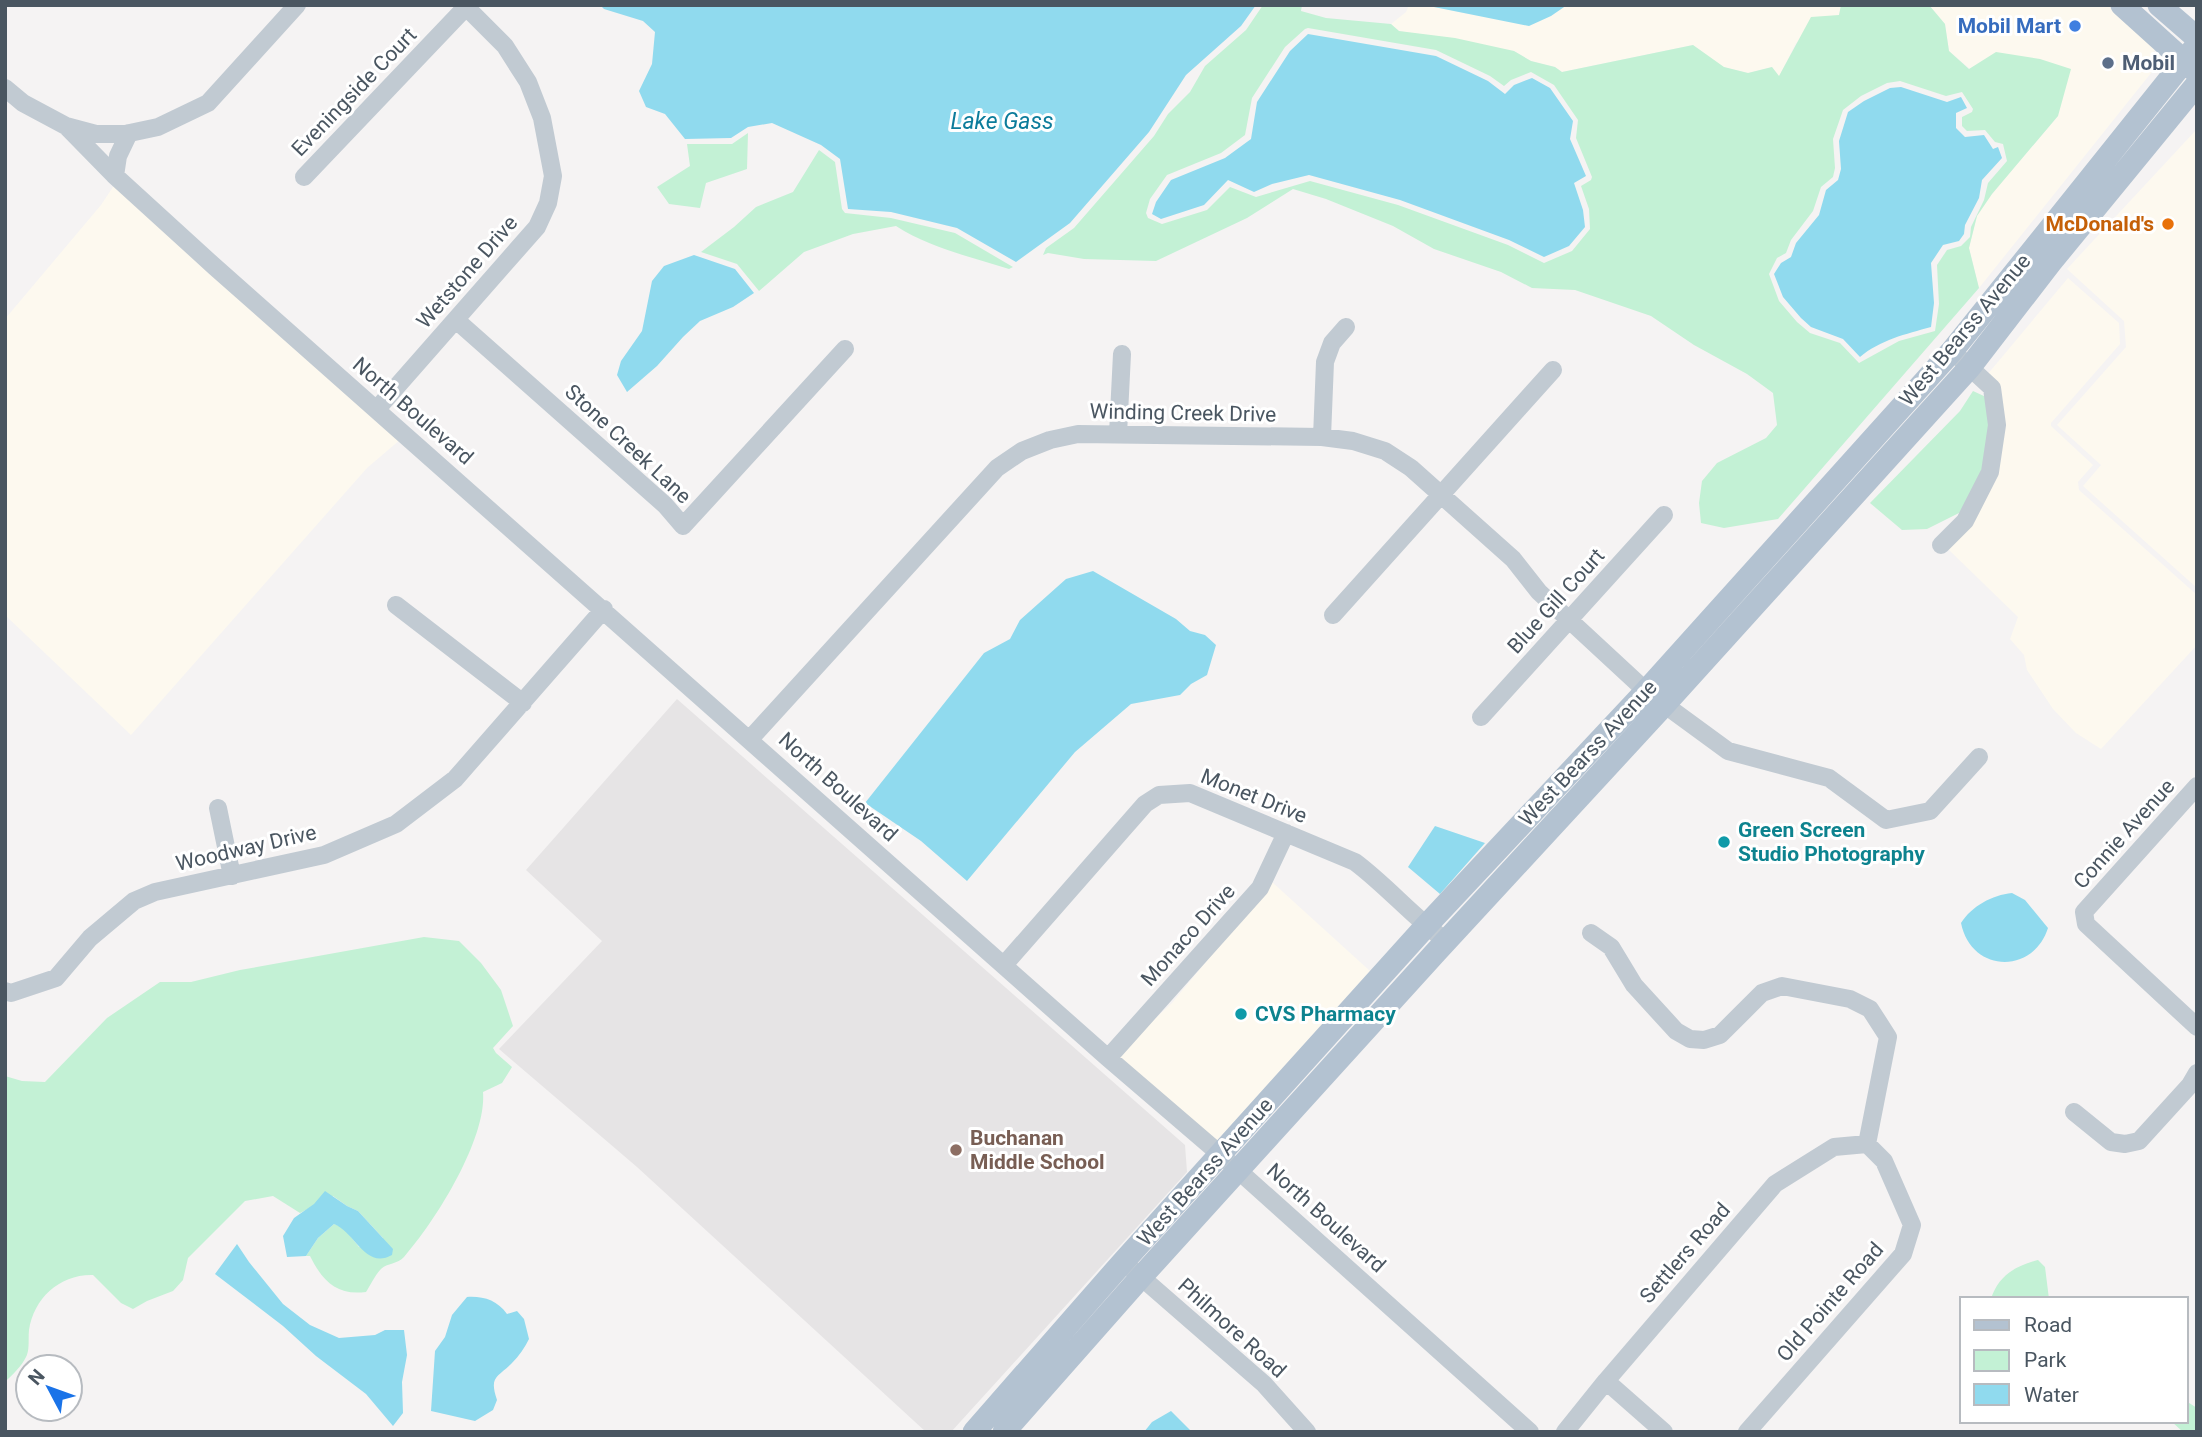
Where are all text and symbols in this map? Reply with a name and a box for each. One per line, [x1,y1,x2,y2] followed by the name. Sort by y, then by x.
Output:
[1958,14,2061,38] place label: Mobil Mart
[2067,18,2083,34] marker: Mobil Mart
[287,23,421,161] street label: Eveningside Court
[2122,51,2175,75] place label: Mobil
[2100,55,2116,71] marker: Mobil
[950,108,1054,135] water label: Lake Gass
[412,211,522,333] street label: Wetstone Drive
[2046,212,2154,236] place label: McDonald's
[2160,216,2176,232] marker: McDonald's
[1895,249,2035,411] street label: West Bearss Avenue
[348,352,478,470] street label: North Boulevard
[560,380,696,508] street label: Stone Creek Lane
[1089,399,1277,427] street label: Winding Creek Drive
[1503,544,1609,658] street label: Blue Gill Court
[1514,675,1662,831] street label: West Bearss Avenue
[774,728,902,846] street label: North Boulevard
[1197,764,1311,828] street label: Monet Drive
[2069,774,2179,894] street label: Connie Avenue
[1738,818,1925,866] place label: Green Screen Studio Photography
[173,820,319,876] street label: Woodway Drive
[1716,834,1732,850] marker: Green Screen Studio Photography
[1136,879,1240,991] street label: Monaco Drive
[1255,1002,1396,1026] place label: CVS Pharmacy
[1233,1006,1249,1022] marker: CVS Pharmacy
[1132,1093,1278,1251] street label: West Bearss Avenue
[970,1126,1105,1174] place label: Buchanan Middle School
[948,1142,964,1158] marker: Buchanan Middle School
[1262,1159,1390,1277] street label: North Boulevard
[1635,1198,1735,1308] street label: Settlers Road
[1772,1238,1888,1366] street label: Old Pointe Road
[1173,1273,1291,1383] street label: Philmore Road
[1960,1297,2188,1423] legend
[2024,1313,2072,1337] text: Road
[2024,1348,2067,1372] text: Park
[14,1353,84,1423] north arrow
[23,1365,50,1390] text: N
[2024,1383,2079,1407] text: Water

